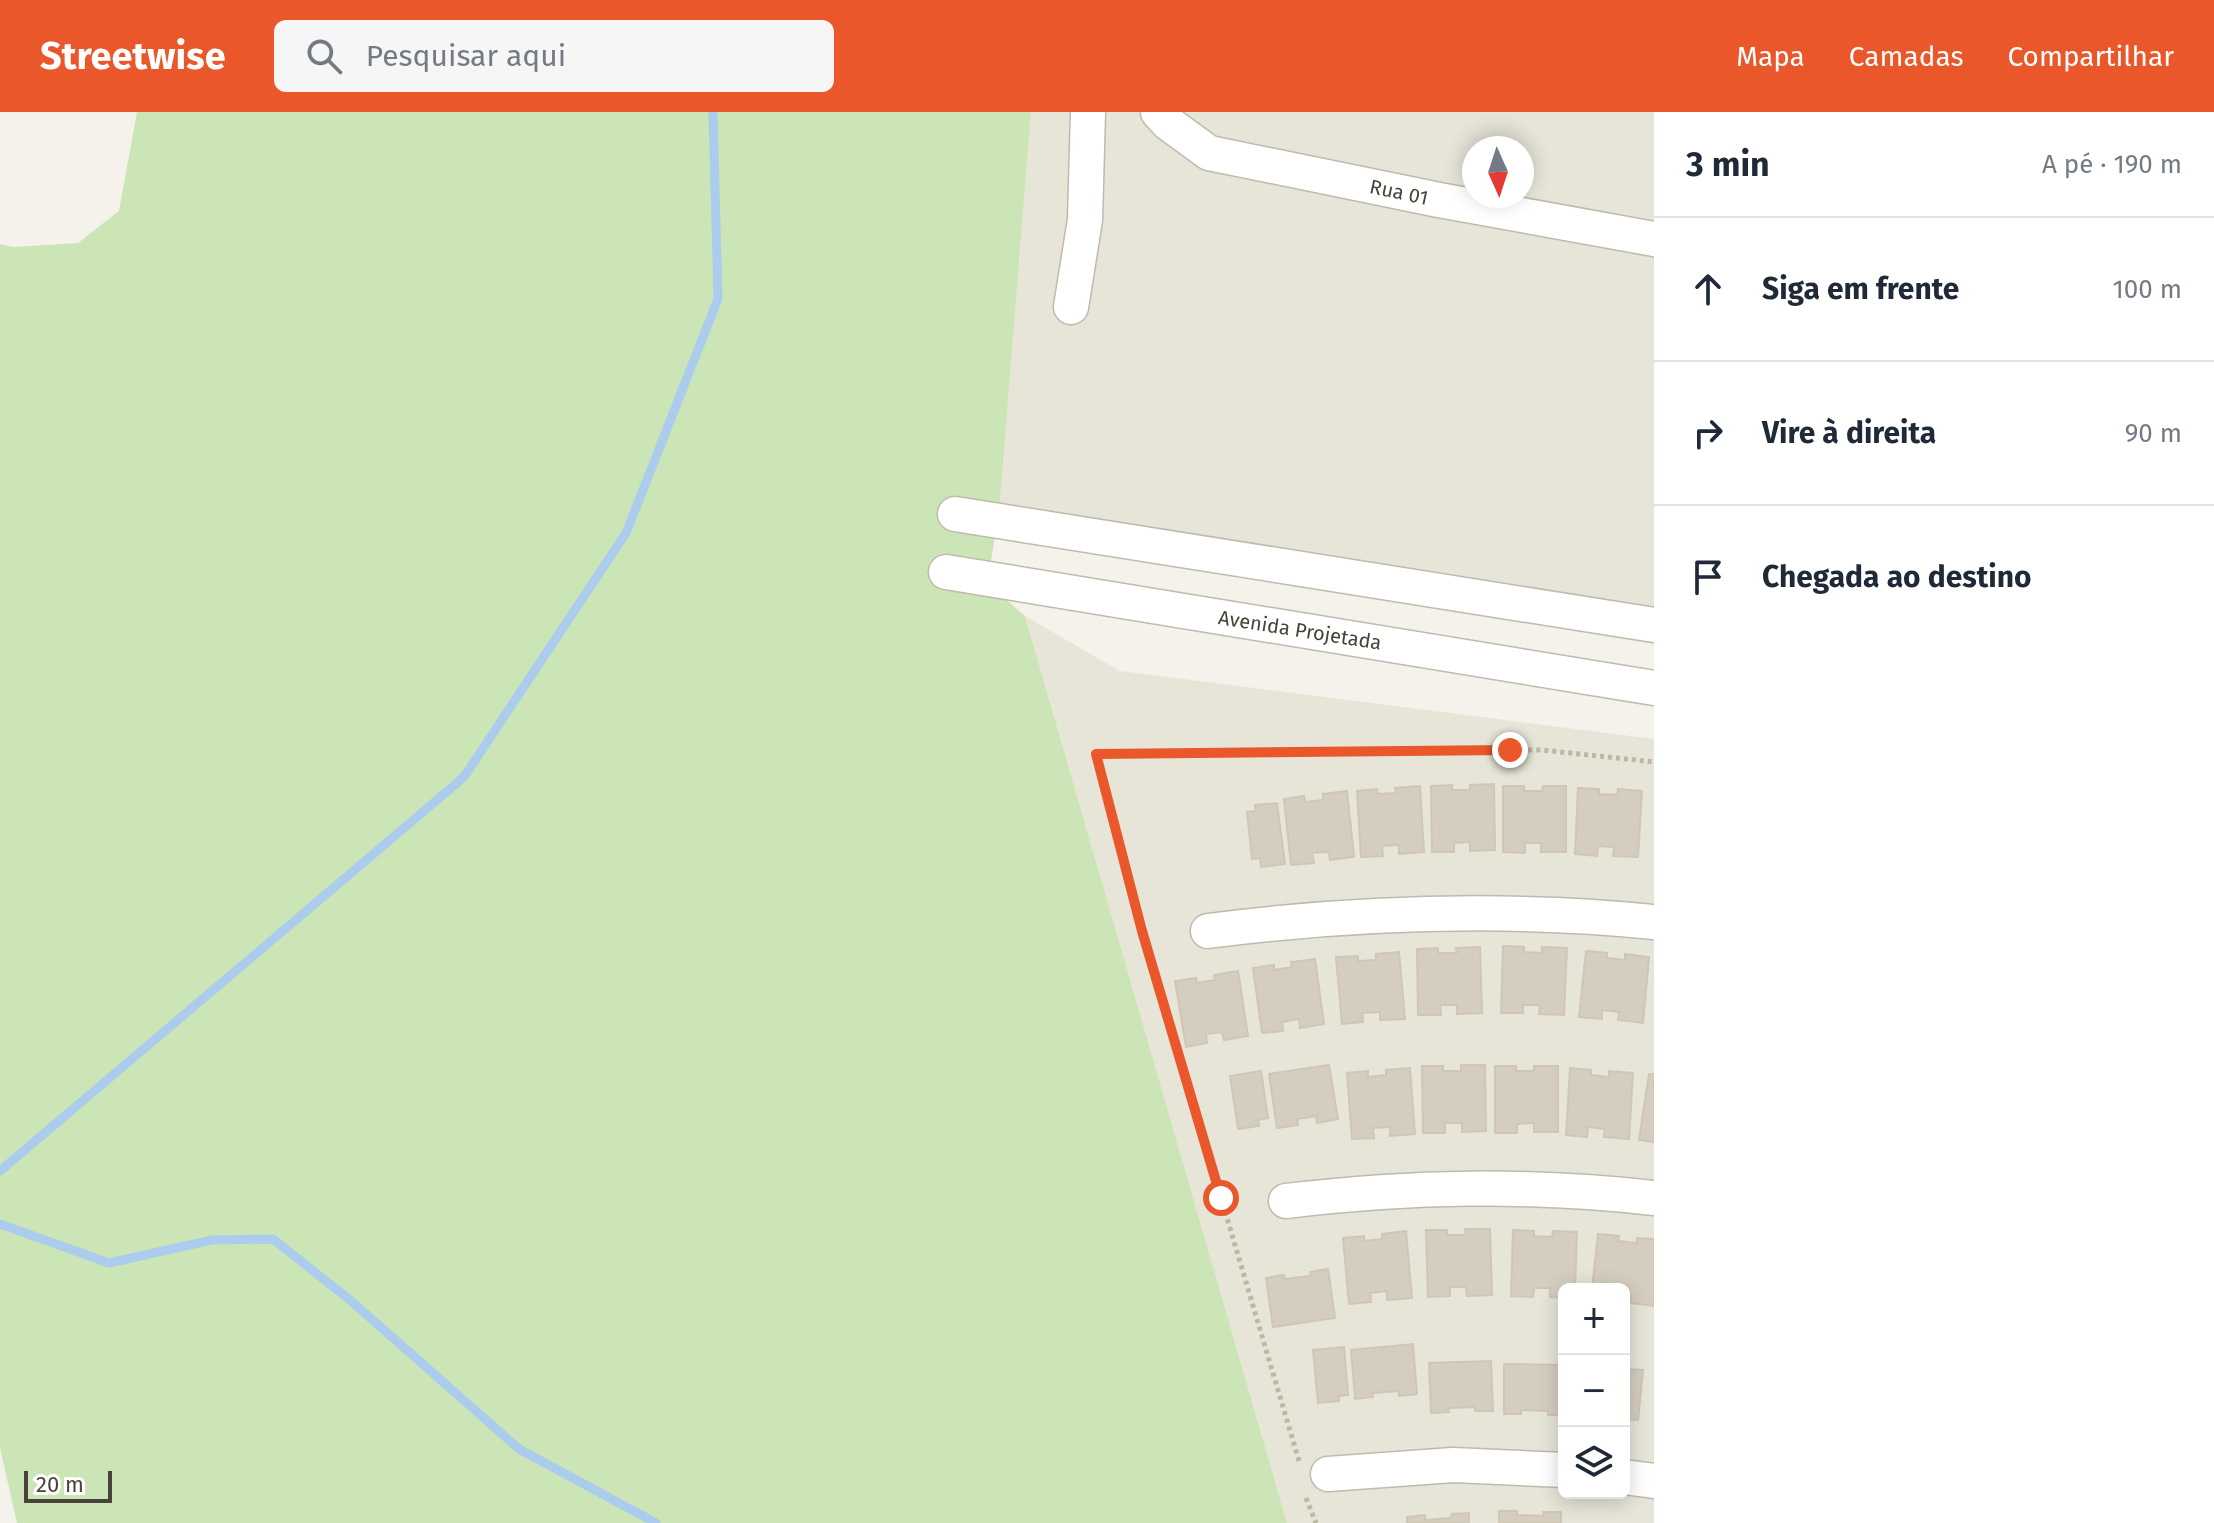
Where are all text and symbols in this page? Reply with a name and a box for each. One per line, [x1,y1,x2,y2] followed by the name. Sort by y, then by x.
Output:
[274,20,834,92] search box
[40,33,226,79] text: Streetwise
[302,34,346,78] icon: search
[366,38,566,74] text: Pesquisar aqui
[1736,40,1805,73] text: Mapa
[1849,40,1963,73] text: Camadas
[2007,40,2174,73] text: Compartilhar
[1462,136,1534,208] north arrow
[1686,144,1770,185] text: 3 min
[2042,149,2182,180] text: A pé · 190 m
[1368,174,1430,210] street label: Rua 01
[1686,267,1730,311] icon: ahead
[1762,271,1959,307] text: Siga em frente
[2113,274,2182,305] text: 100 m
[1686,411,1730,455] icon: right
[1762,415,1936,451] text: Vire à direita
[2125,418,2182,449] text: 90 m
[1686,555,1730,599] icon: arrive
[1762,559,2032,595] text: Chegada ao destino
[1217,605,1383,655] street label: Avenida Projetada
[1492,732,1528,768] route end
[1203,1180,1239,1216] route start
[1558,1283,1630,1499] map controls
[1558,1283,1630,1355] button: +
[1558,1355,1630,1427] button: −
[1558,1427,1630,1499] button: layers
[24,1467,112,1503] scale bar
[36,1471,84,1498] text: 20 m

